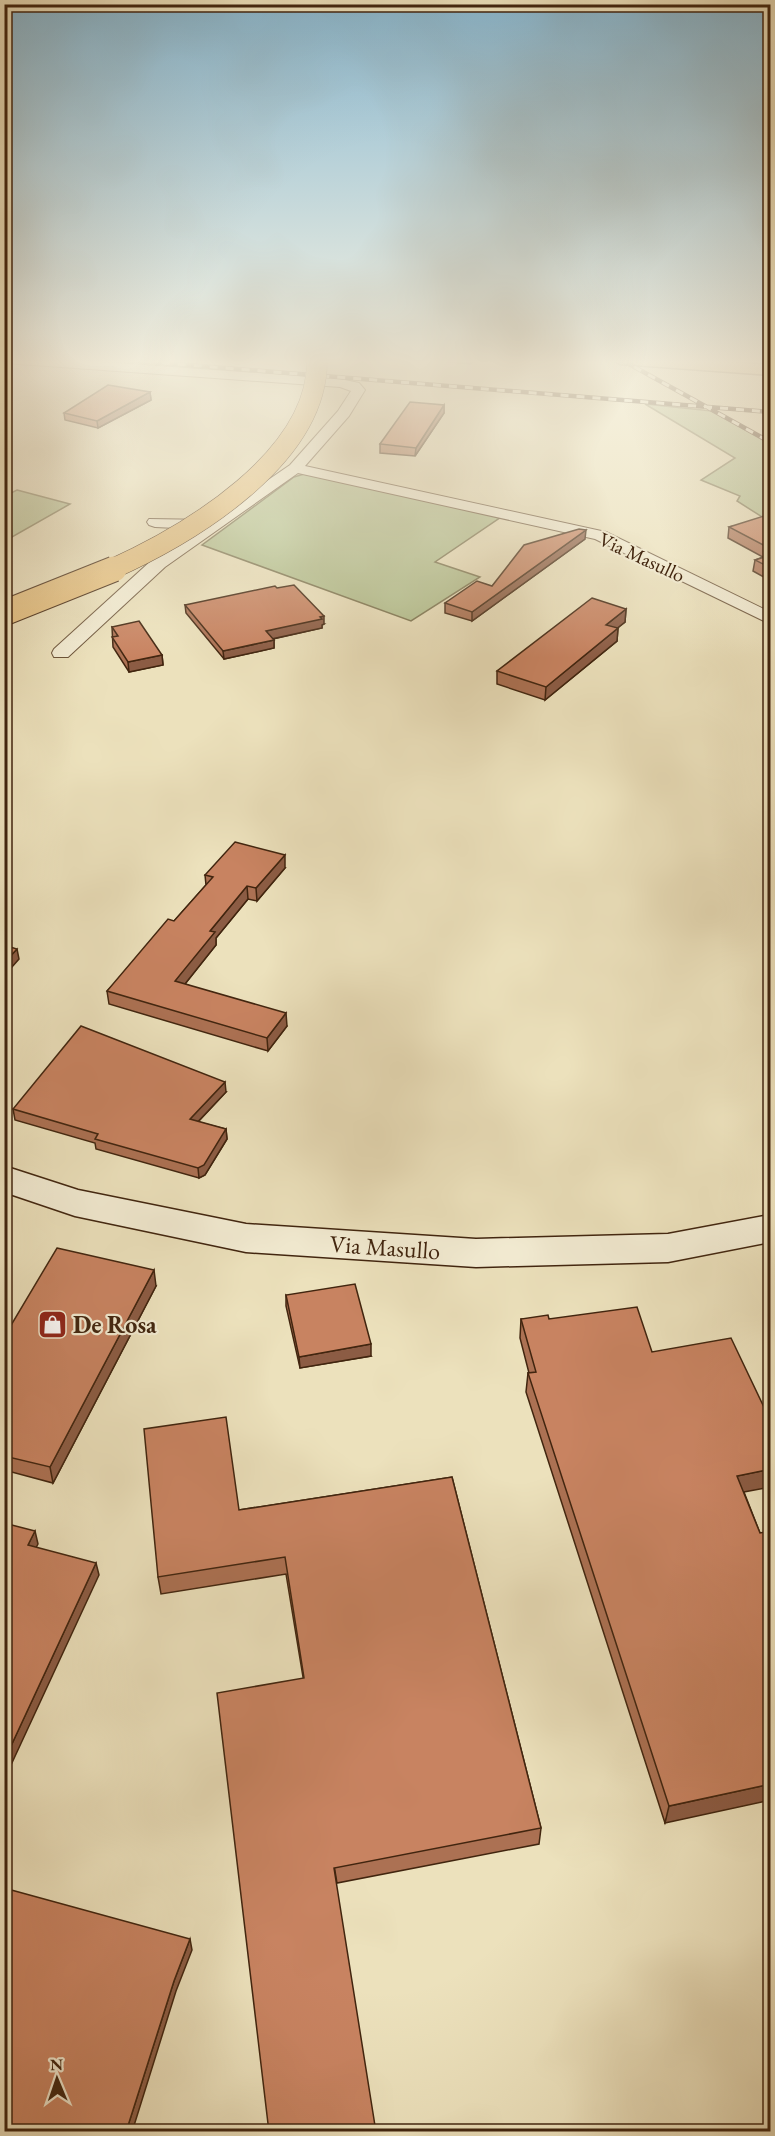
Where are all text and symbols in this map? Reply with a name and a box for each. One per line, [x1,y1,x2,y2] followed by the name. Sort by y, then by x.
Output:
[595,526,689,588] street label: Via Masullo
[329,1228,441,1266] street label: Via Masullo
[36,1308,68,1340] shop icon: De Rosa
[73,1309,157,1340] place label: De Rosa
[27,2049,87,2109] north arrow
[50,2054,63,2075] text: N

